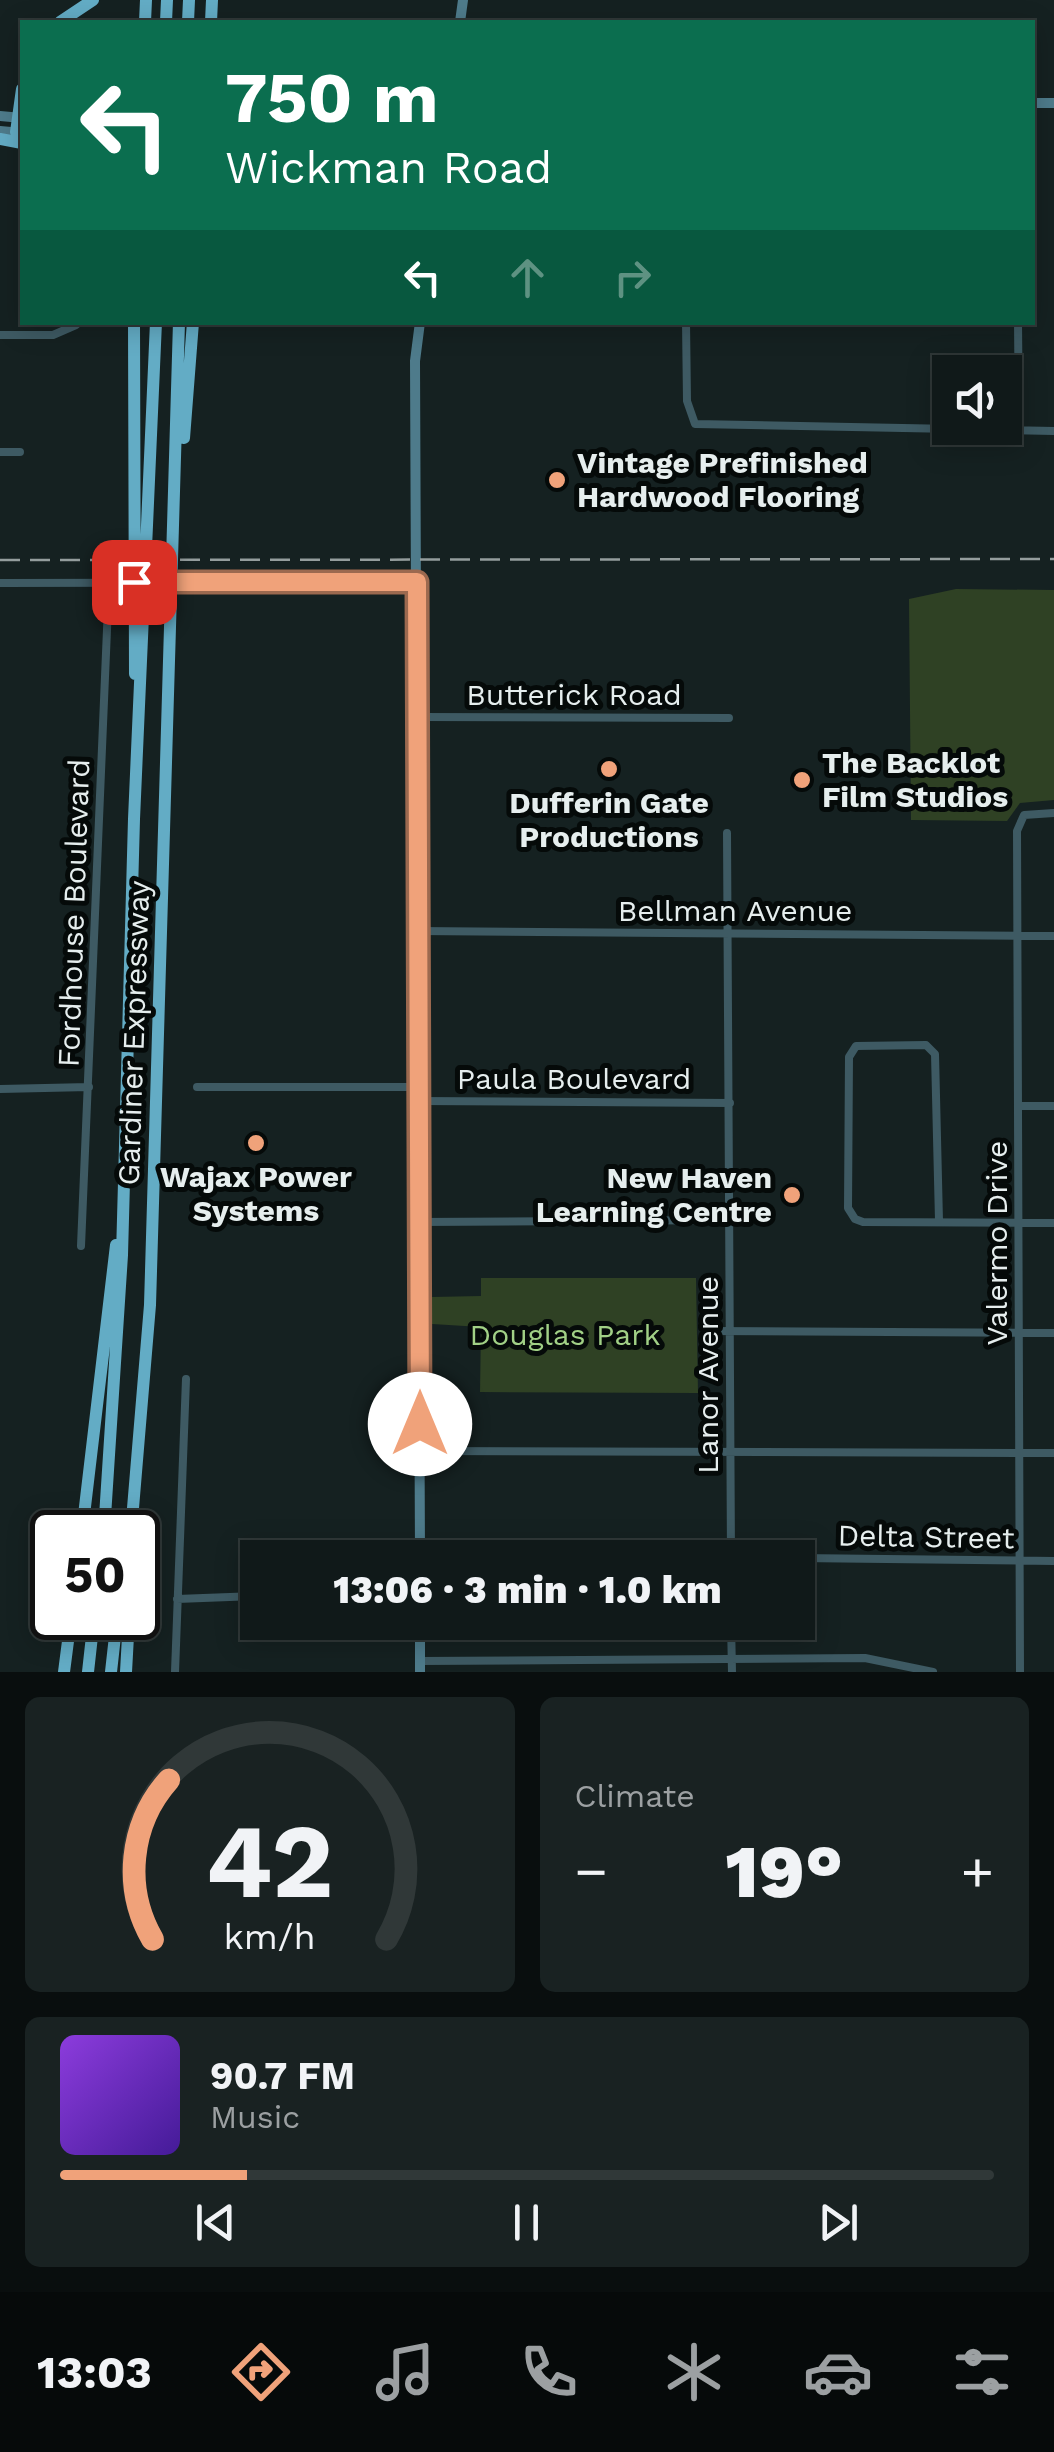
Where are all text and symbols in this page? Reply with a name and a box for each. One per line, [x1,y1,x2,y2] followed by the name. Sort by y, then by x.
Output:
[225,57,439,139] text: 750 m
[60,60,190,190] icon: left
[225,141,552,194] text: Wickman Road
[395,250,450,305] icon: left
[500,250,555,305] icon: ahead
[605,250,660,305] icon: right
[932,355,1022,445] map controls
[932,355,1022,445] button: sound
[577,445,868,514] place label: Vintage Prefinished Hardwood Flooring
[546,469,568,491] marker: Vintage Prefinished Hardwood Flooring
[92,540,177,625] pin
[107,555,162,610] icon: arrive
[466,677,682,712] street label: Butterick Road
[822,745,1008,814] place label: The Backlot Film Studios
[51,758,96,1068] street label: Fordhouse Boulevard
[598,758,620,780] marker: Dufferin Gate Productions
[791,769,813,791] marker: The Backlot Film Studios
[509,785,709,854] place label: Dufferin Gate Productions
[111,879,156,1186] street label: Gardiner Expressway
[618,893,852,928] street label: Bellman Avenue
[457,1061,691,1096] street label: Paula Boulevard
[245,1132,267,1154] marker: Wajax Power Systems
[979,1141,1014,1345] street label: Valermo Drive
[160,1159,352,1228] place label: Wajax Power Systems
[536,1160,772,1229] place label: New Haven Learning Centre
[781,1184,803,1206] marker: New Haven Learning Centre
[690,1276,725,1474] street label: Lanor Avenue
[470,1317,660,1352] park label: Douglas Park
[368,1372,472,1476] position arrow
[30,1510,160,1640] speed limit sign: 50
[837,1517,1015,1556] street label: Delta Street
[333,1568,722,1612] text: 13:06 · 3 min · 1.0 km
[575,1777,695,1815] text: Climate
[206,1800,334,1922] text: 42
[725,1827,843,1915] text: 19°
[575,1839,608,1903] text: −
[961,1839,994,1903] text: +
[224,1916,316,1958] text: km/h
[210,2054,355,2098] text: 90.7 FM
[210,2098,300,2136] text: Music
[188,2195,243,2250] icon: previous
[499,2195,554,2250] icon: pause
[811,2195,866,2250] icon: next
[226,2337,296,2407] icon: directions
[370,2337,440,2407] icon: music
[514,2337,584,2407] icon: phone
[659,2337,729,2407] icon: climate
[803,2337,873,2407] icon: car
[947,2337,1017,2407] icon: filters
[37,2346,152,2399] text: 13:03

